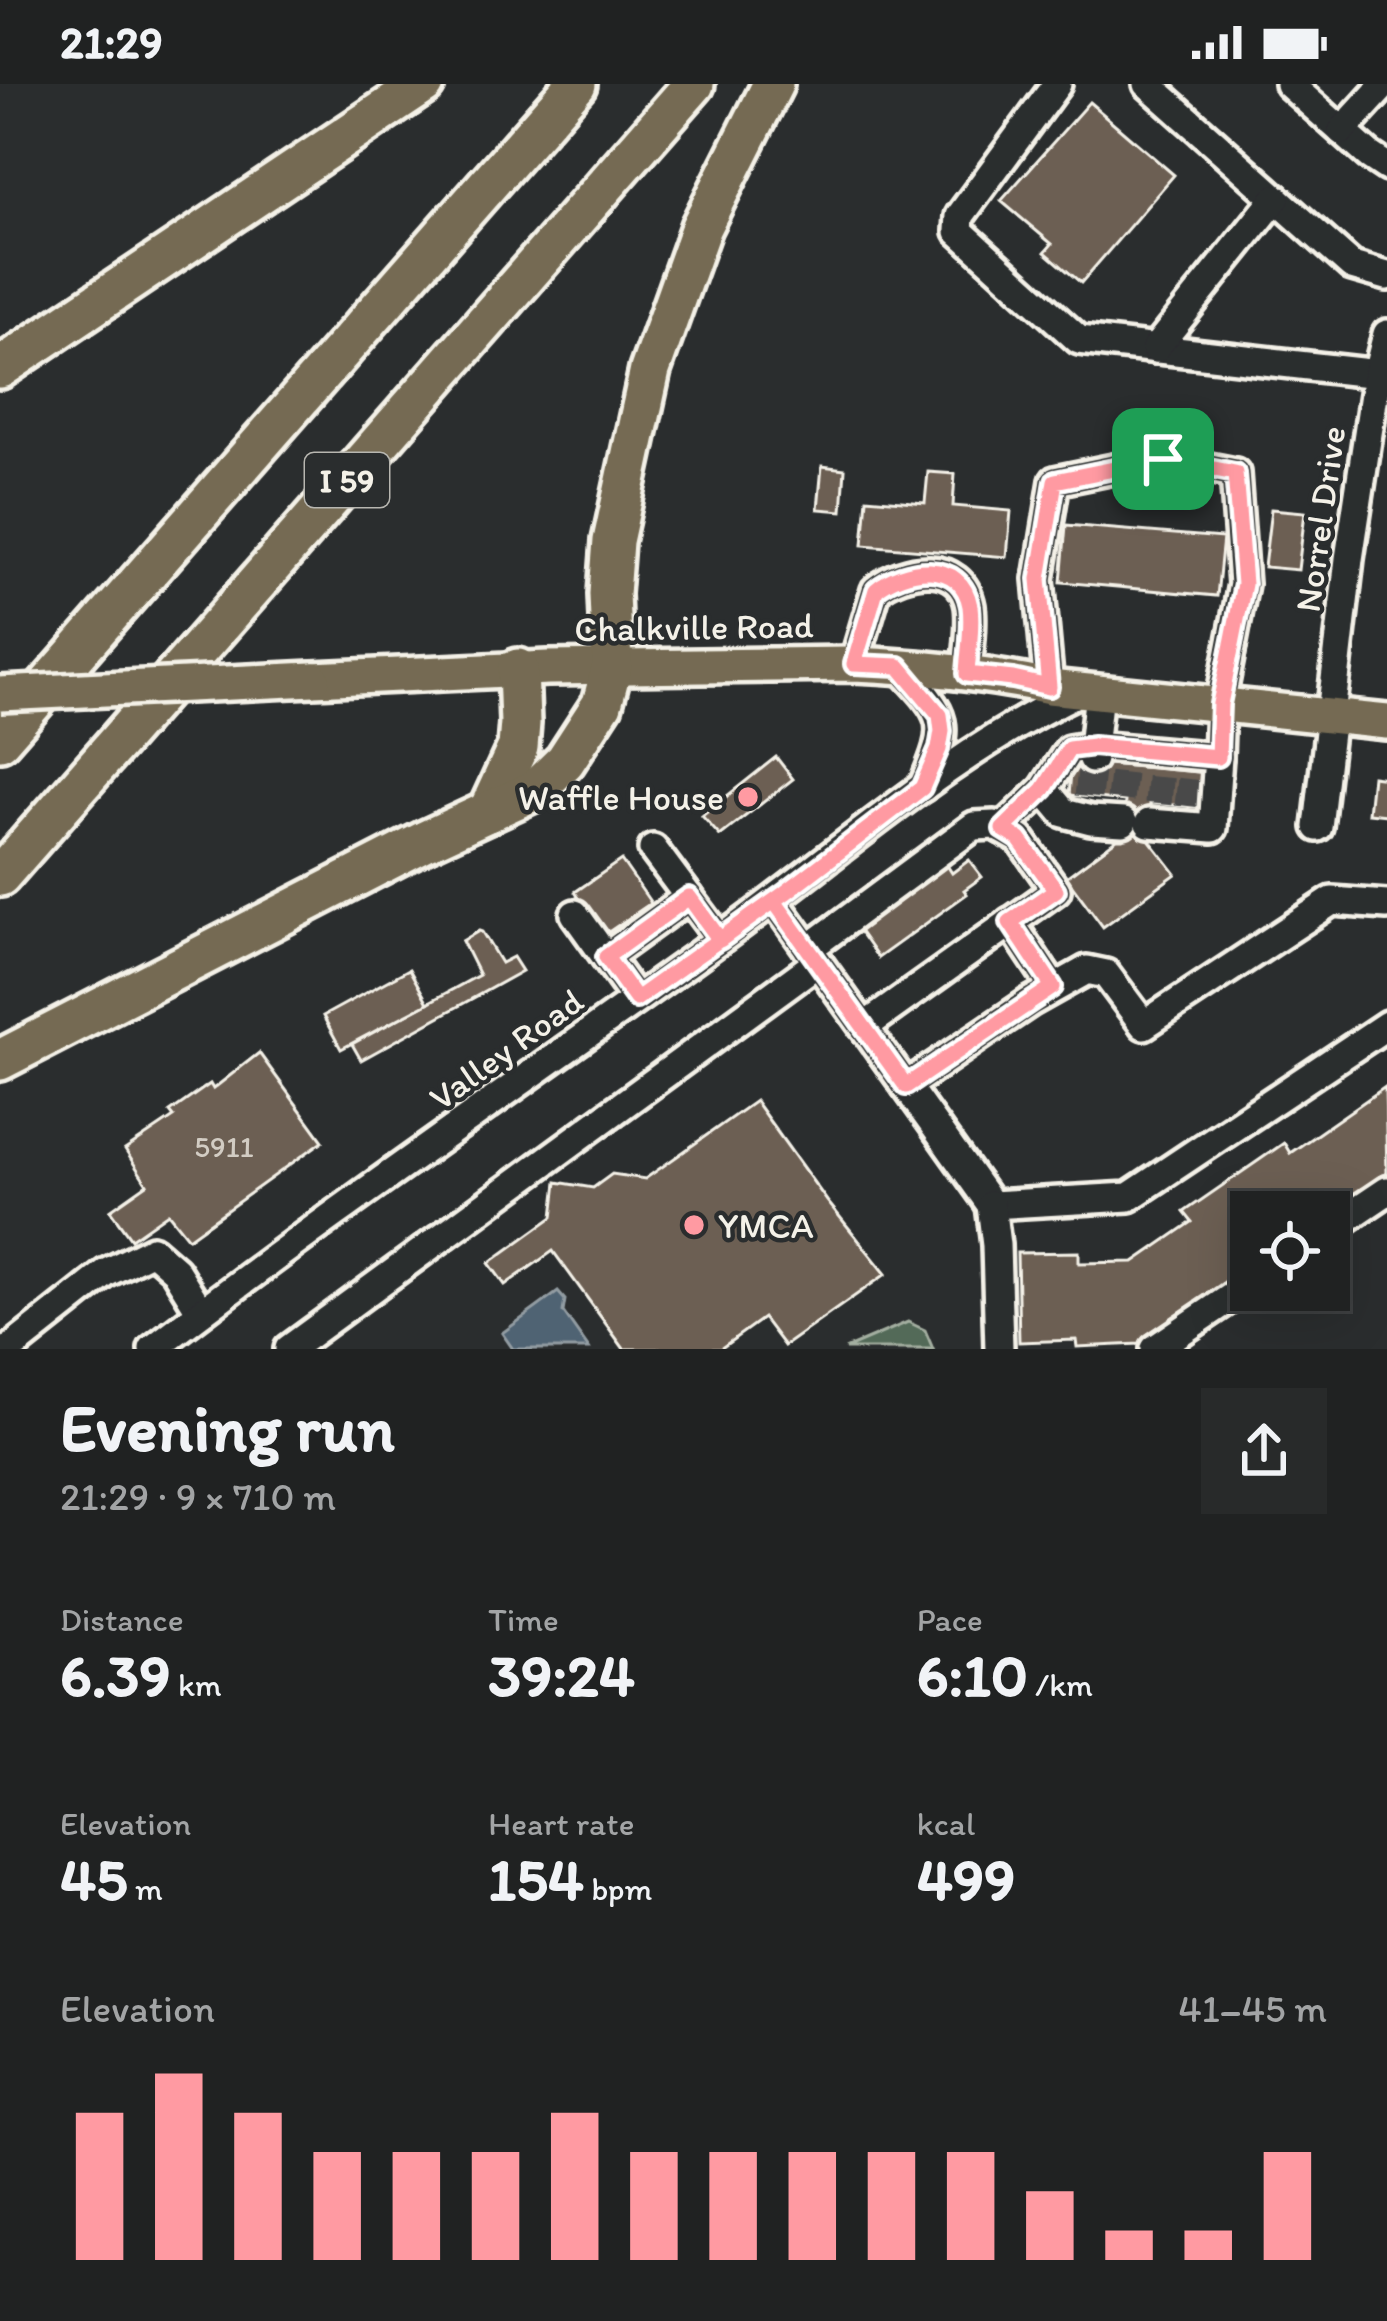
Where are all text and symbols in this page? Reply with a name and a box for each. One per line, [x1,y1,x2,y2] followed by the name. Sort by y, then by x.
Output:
[60,15,163,69] text: 21:29
[1112,408,1214,510] pin
[1286,423,1354,615] street label: Norrel Drive
[1130,426,1196,492] icon: arrive
[305,453,389,507] road number: I 59
[574,603,814,651] street label: Chalkville Road
[518,776,724,819] place label: Waffle House
[735,784,761,810] marker: Waffle House
[421,979,591,1119] street label: Valley Road
[194,1128,254,1165] house number: 5911
[1230,1191,1350,1311] map controls
[1230,1191,1350,1311] button: locate
[718,1204,814,1247] place label: YMCA
[681,1212,707,1238] marker: YMCA
[60,1388,395,1468] text: Evening run
[1201,1388,1327,1514] button: share
[60,1473,336,1520] text: 21:29 · 9 × 710 m
[60,1600,184,1639] text: Distance
[488,1600,559,1639] text: Time
[917,1600,983,1639] text: Pace
[60,1639,171,1711] text: 6.39
[488,1639,635,1711] text: 39:24
[917,1639,1028,1711] text: 6:10
[171,1665,222,1704] text: km
[1028,1665,1093,1704] text: /km
[60,1804,191,1843] text: Elevation
[488,1804,634,1843] text: Heart rate
[917,1804,975,1843] text: kcal
[60,1843,128,1915] text: 45
[488,1843,584,1915] text: 154
[917,1843,1015,1915] text: 499
[128,1869,163,1908] text: m
[584,1869,652,1908] text: bpm
[60,1985,215,2032] text: Elevation
[1178,1985,1327,2032] text: 41–45 m

